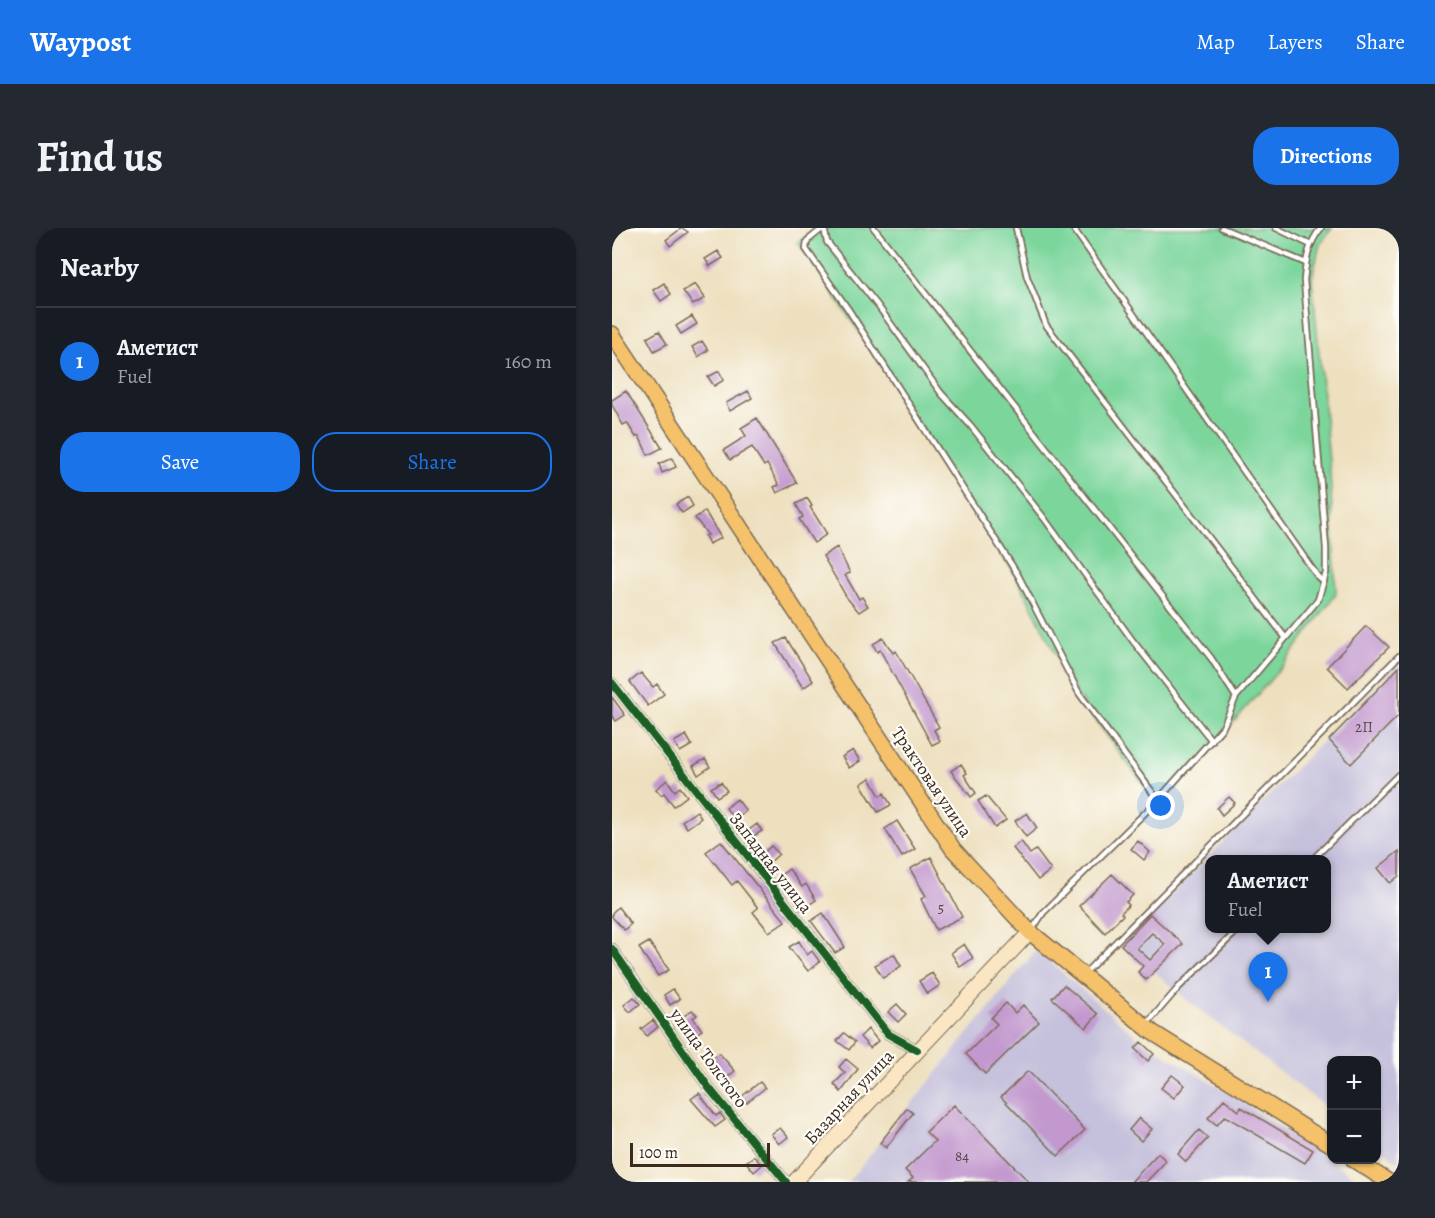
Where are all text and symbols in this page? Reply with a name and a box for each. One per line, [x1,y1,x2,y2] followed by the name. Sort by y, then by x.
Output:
[30,23,131,61] text: Waypost
[1196,28,1235,56] text: Map
[1268,28,1323,56] text: Layers
[1356,28,1405,56] text: Share
[1253,127,1399,185] button: Directions
[36,128,163,185] text: Find us
[60,250,139,285] text: Nearby
[117,333,198,363] text: Аметист
[76,348,83,375] text: 1
[505,348,552,375] text: 160 m
[117,363,152,390] text: Fuel
[60,432,300,492] button: Save
[312,432,552,492] button: Share
[1355,717,1373,737] house number: 2П
[886,722,978,843] street label: Трактовая улица
[1146,791,1175,820] your location
[724,807,818,919] street label: Западная улица
[1205,855,1331,933] popup
[1227,866,1309,896] text: Аметист
[1227,896,1262,923] text: Fuel
[938,898,944,918] house number: 5
[1248,952,1288,1002] pin: 1
[664,1002,753,1113] street label: улица Толстого
[799,1044,900,1150] street label: Базарная улица
[1327,1056,1381,1164] map controls
[1327,1056,1381,1110] button: +
[1327,1110,1381,1164] button: −
[630,1140,770,1168] scale bar
[639,1142,678,1164] text: 100 m
[955,1146,969,1166] house number: 84

